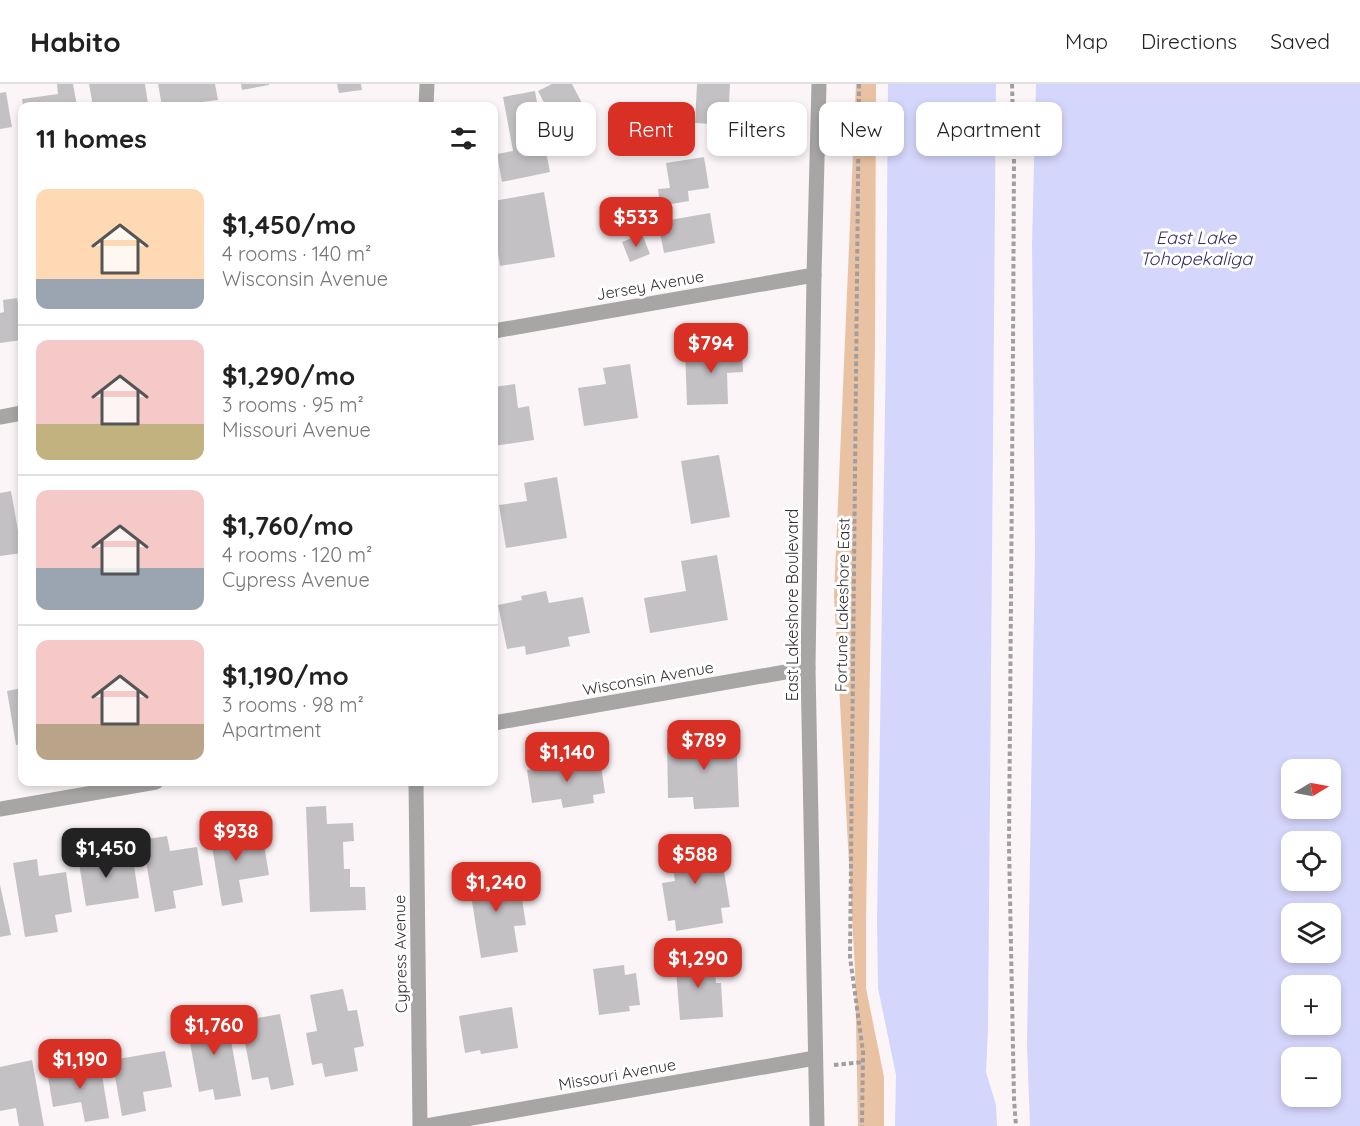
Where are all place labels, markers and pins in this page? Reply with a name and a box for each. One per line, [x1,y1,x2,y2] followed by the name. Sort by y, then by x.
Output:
[600,197,672,248] pin: $533
[675,323,747,374] pin: $794
[668,720,740,771] pin: $789
[518,732,616,783] pin: $1,140
[200,811,272,862] pin: $938
[57,828,155,879] pin: $1,450
[659,834,731,885] pin: $588
[447,862,545,913] pin: $1,240
[649,938,747,989] pin: $1,290
[165,1005,263,1056] pin: $1,760
[31,1039,129,1090] pin: $1,190

